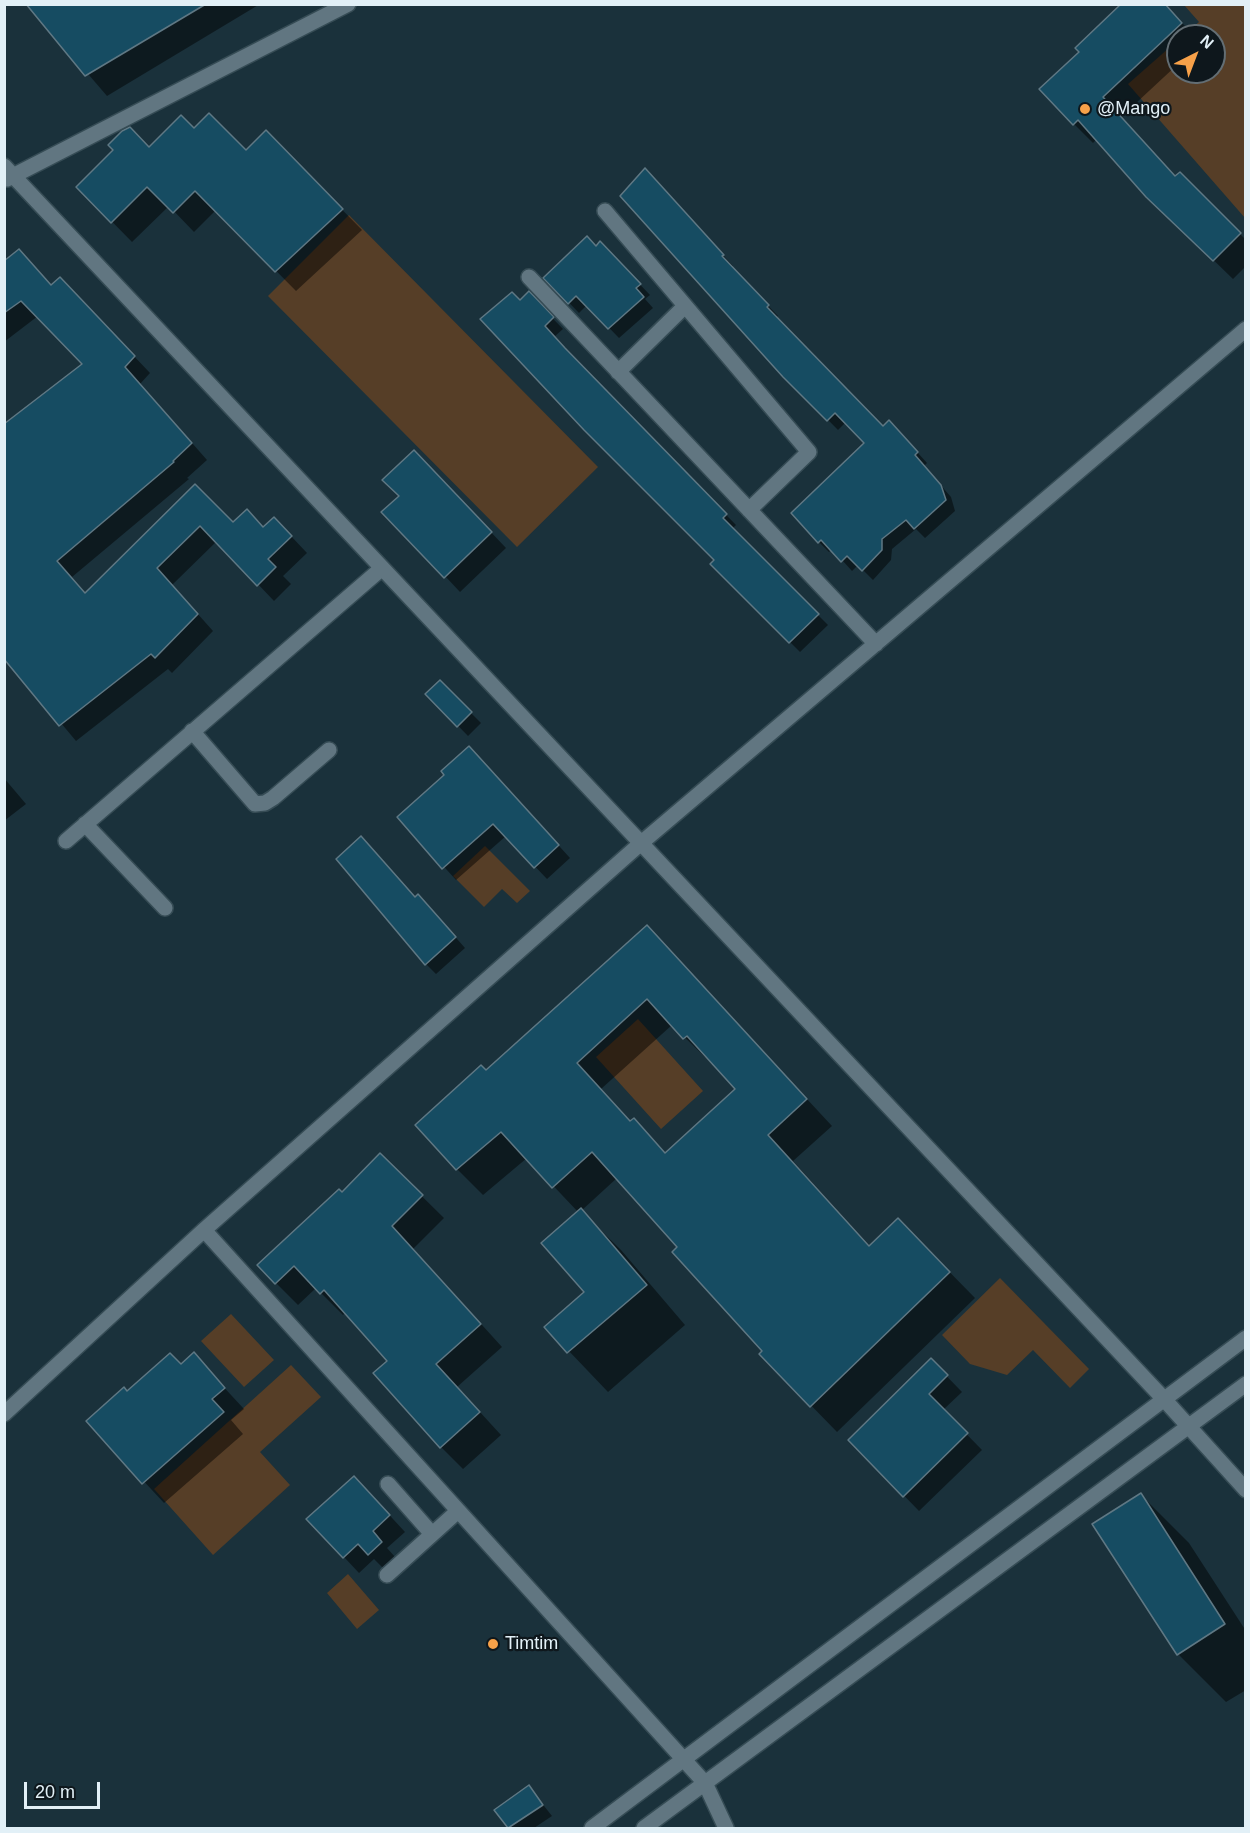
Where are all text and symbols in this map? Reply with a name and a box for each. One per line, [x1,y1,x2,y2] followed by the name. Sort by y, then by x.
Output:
[1166,24,1226,84] north arrow
[1197,32,1217,52] text: N
[1097,98,1170,120] place label: @Mango
[1078,102,1092,116] marker: @Mango
[505,1633,558,1655] place label: Timtim
[486,1637,500,1651] marker: Timtim
[27,1770,104,1808] scale bar
[35,1782,75,1802] text: 20 m

